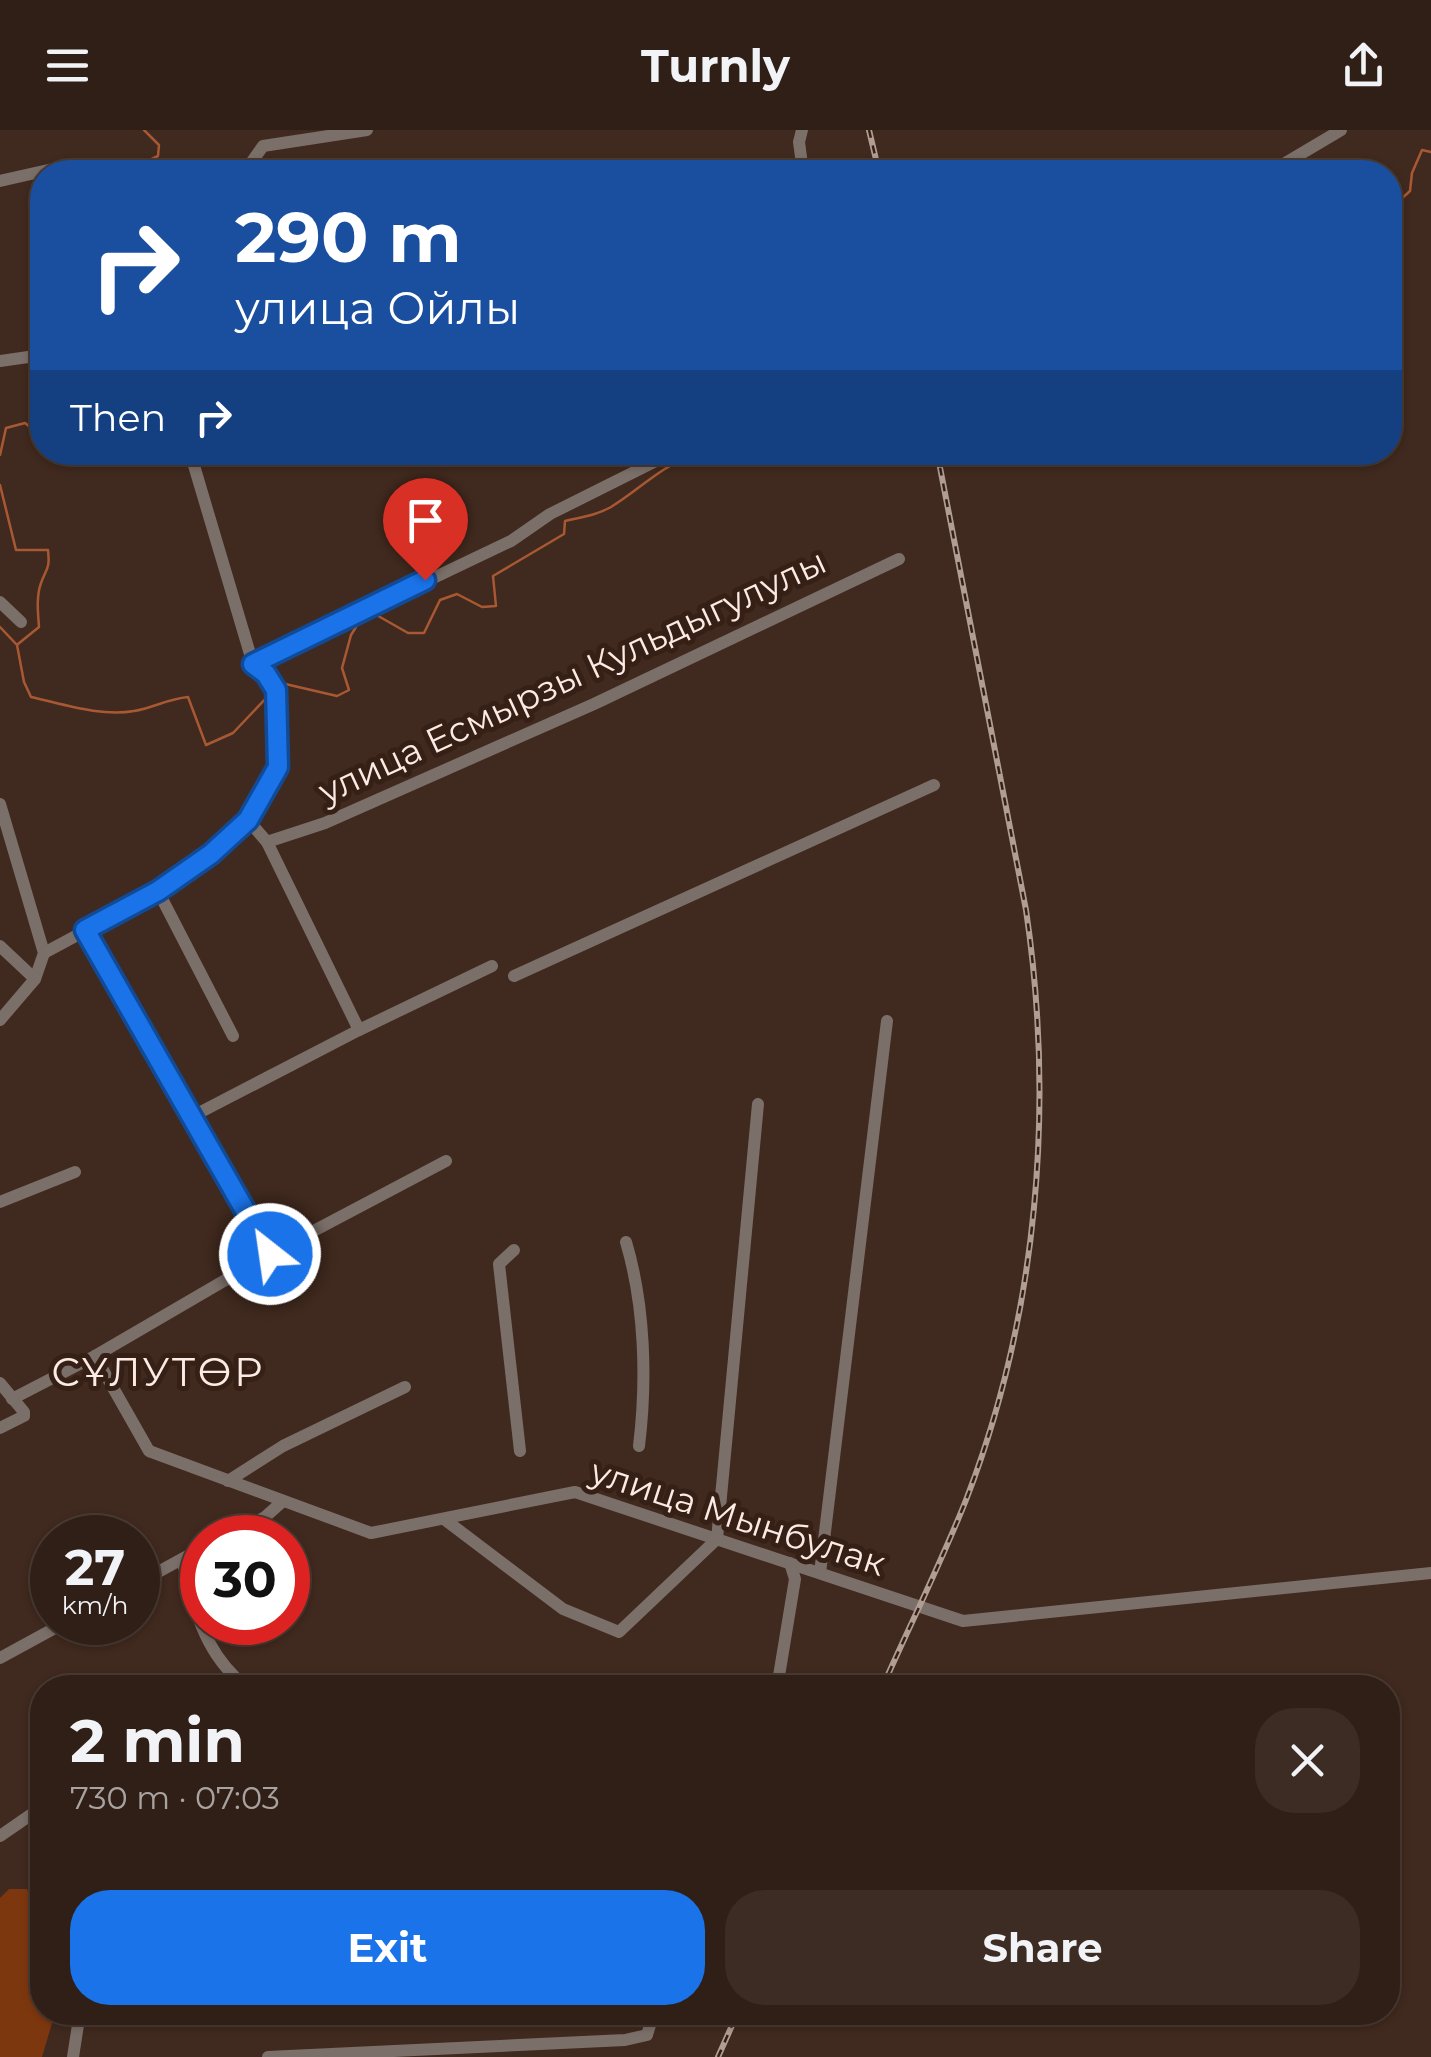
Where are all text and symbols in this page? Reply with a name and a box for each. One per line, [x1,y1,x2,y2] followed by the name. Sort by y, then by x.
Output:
[40,38,95,93] icon: menu
[641,38,790,93] text: Turnly
[1336,38,1391,93] icon: share
[235,194,462,280] text: 290 m
[70,200,200,330] icon: right
[235,280,520,335] text: улица Ойлы
[186,390,241,445] icon: right
[70,394,166,441] text: Then
[383,478,468,581] pin
[398,493,453,548] icon: arrive
[310,539,833,813] street label: улица Есмырзы Кульдыгулулы
[218,1202,322,1306] position arrow
[51,1347,265,1396] district label: СҰЛУТӨР
[584,1449,891,1585] street label: улица Мынбулак
[180,1515,310,1645] speed limit sign: 30
[65,1537,125,1598] text: 27
[62,1590,128,1620] text: km/h
[70,1704,245,1777] text: 2 min
[1255,1708,1360,1813] button: close
[70,1778,280,1817] text: 730 m · 07:03
[70,1890,705,2005] button: Exit
[725,1890,1360,2005] button: Share

